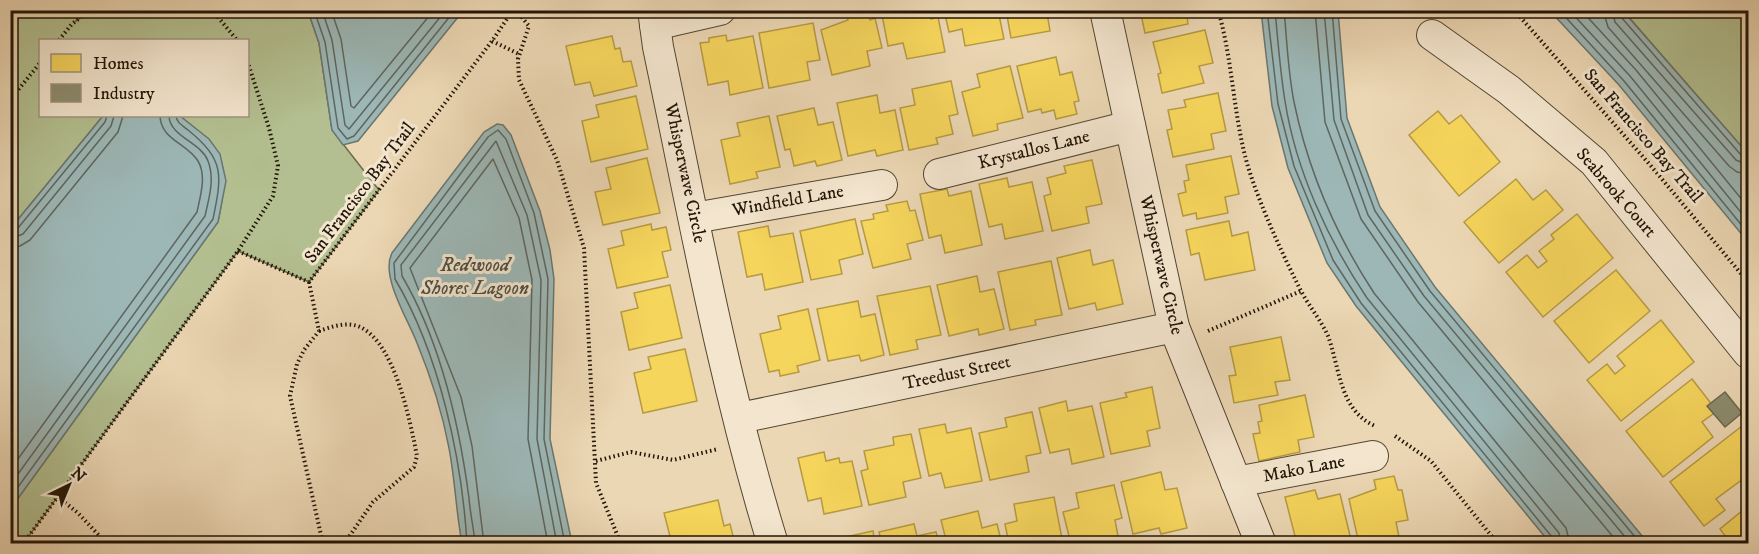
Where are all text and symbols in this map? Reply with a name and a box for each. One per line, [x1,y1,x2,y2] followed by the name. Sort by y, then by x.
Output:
[39,39,249,117] legend
[93,53,144,75] text: Homes
[1579,64,1708,208] street label: San Francisco Bay Trail
[93,83,155,105] text: Industry
[659,100,711,245] street label: Whisperwave Circle
[300,118,420,268] street label: San Francisco Bay Trail
[976,126,1092,174] street label: Krystallos Lane
[1571,144,1661,243] street label: Seabrook Court
[730,180,845,222] street label: Windfield Lane
[1134,192,1188,337] street label: Whisperwave Circle
[420,253,529,301] water label: Redwood Shores Lagoon
[901,351,1013,395] street label: Treedust Street
[1261,450,1347,488] street label: Mako Lane
[39,455,99,515] north arrow
[67,463,90,487] text: N

